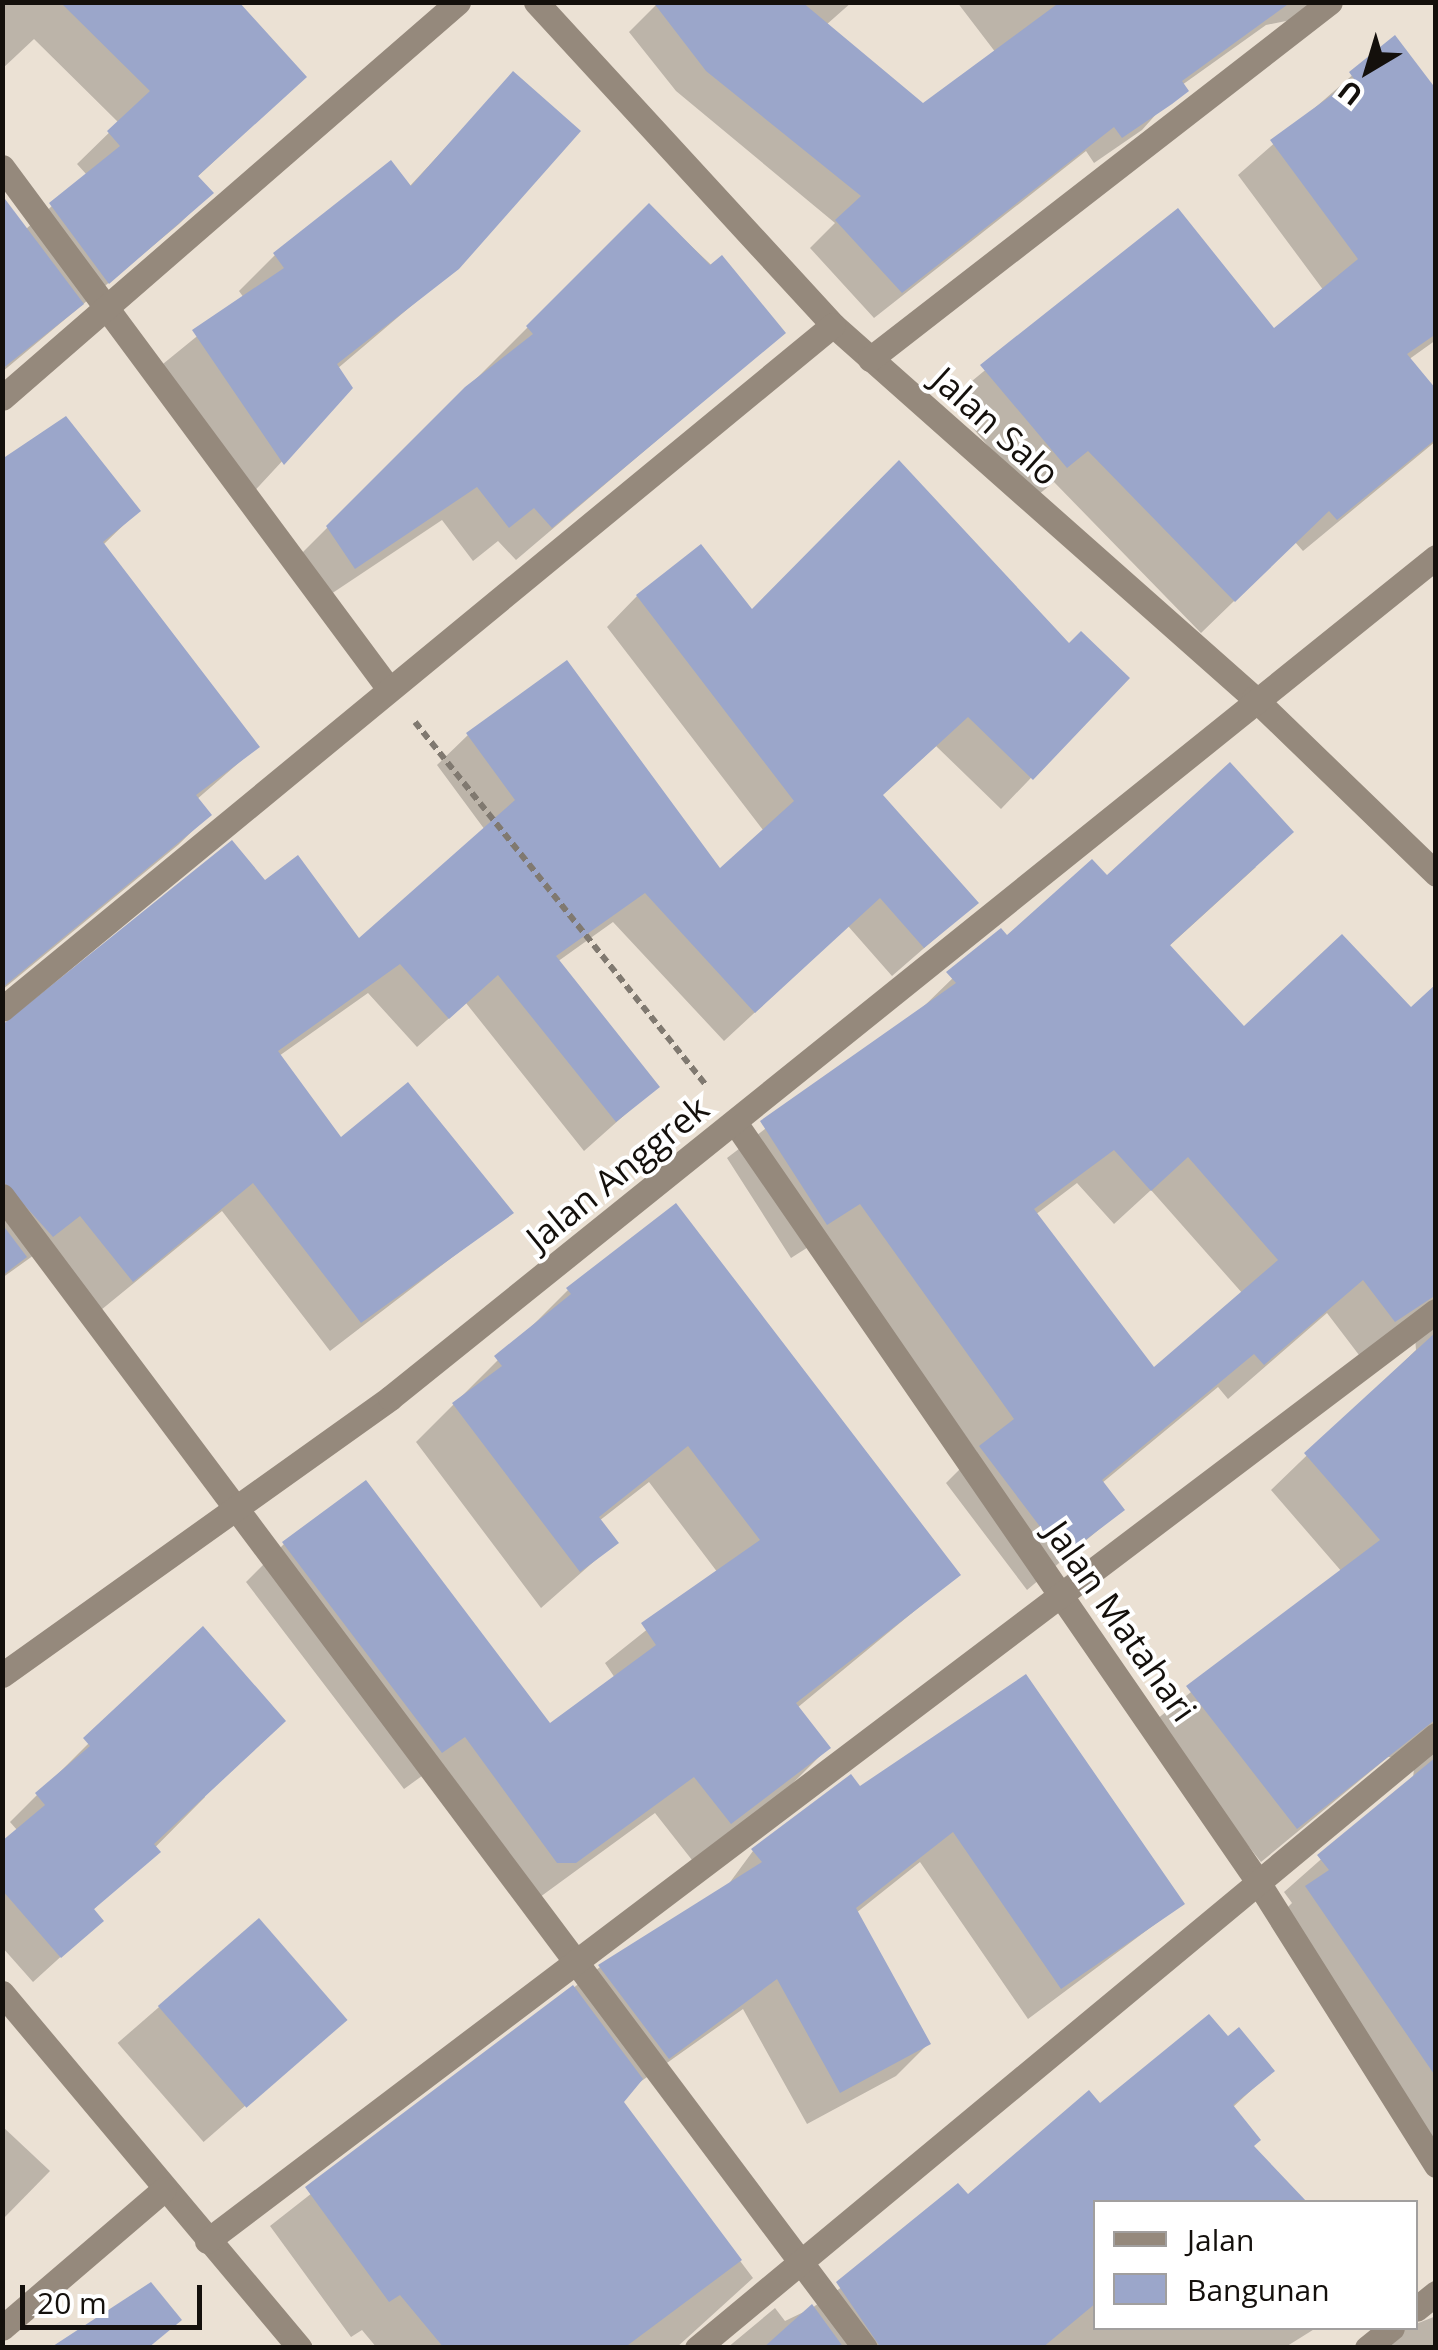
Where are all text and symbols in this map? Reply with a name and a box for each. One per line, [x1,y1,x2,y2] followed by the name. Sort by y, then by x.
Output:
[1318,20,1418,120] north arrow
[1329,72,1370,115] text: U
[924,358,1068,494] street label: Jalan Salo
[518,1087,716,1259] street label: Jalan Anggrek
[1037,1513,1205,1729] street label: Jalan Matahari
[1093,2200,1418,2330] legend
[1187,2219,1254,2260] text: Jalan
[25,2265,208,2327] scale bar
[1187,2269,1330,2310] text: Bangunan
[37,2282,107,2323] text: 20 m

